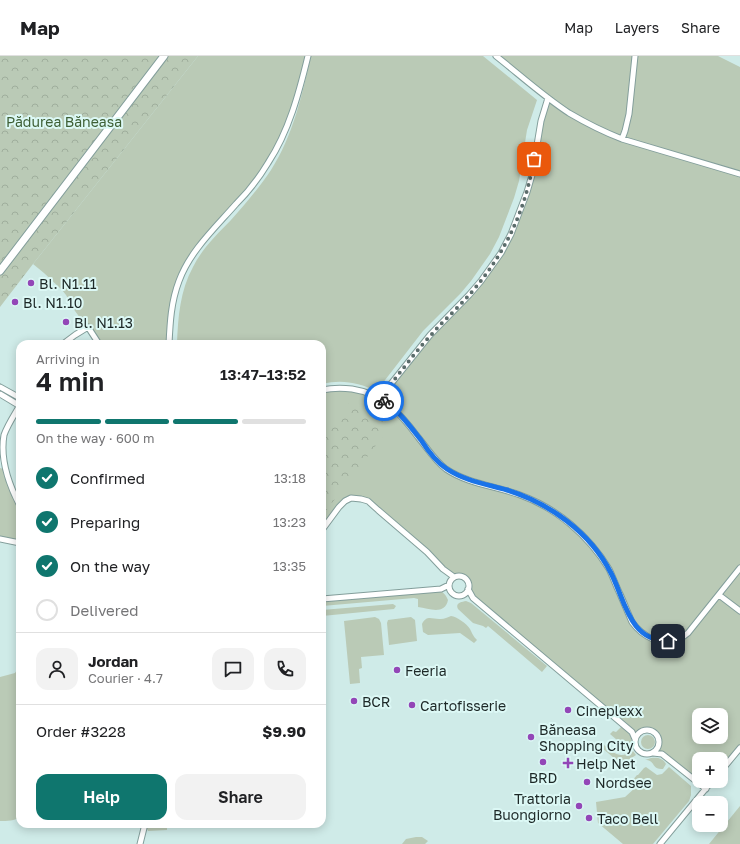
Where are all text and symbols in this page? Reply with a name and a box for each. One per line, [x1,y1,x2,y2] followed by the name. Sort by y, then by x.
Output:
[20,16,60,39] text: Map
[564,19,593,36] text: Map
[615,19,659,36] text: Layers
[681,19,720,36] text: Share
[6,113,122,130] park label: Pădurea Băneasa
[517,142,551,176] pin
[523,148,545,170] icon: bag
[39,275,97,292] place label: Bl. N1.11
[26,278,36,288] marker: Bl. N1.11
[23,294,82,311] place label: Bl. N1.10
[10,297,20,307] marker: Bl. N1.10
[74,314,133,331] place label: Bl. N1.13
[61,317,71,327] marker: Bl. N1.13
[36,351,100,367] text: Arriving in
[220,365,306,383] text: 13:47–13:52
[36,366,104,397] text: 4 min
[364,381,404,421] courier
[373,390,395,412] icon: bike
[36,430,155,446] text: On the way · 600 m
[36,467,58,489] icon: check
[70,469,145,487] text: Confirmed
[274,470,306,486] text: 13:18
[36,511,58,533] icon: check
[70,513,140,531] text: Preparing
[273,514,306,530] text: 13:23
[36,555,58,577] icon: check
[70,557,150,575] text: On the way
[273,558,306,574] text: 13:35
[70,601,138,619] text: Delivered
[651,624,685,658] pin
[657,630,679,652] icon: home
[36,648,78,690] button: person
[212,648,254,690] button: chat
[264,648,306,690] button: phone
[88,652,138,670] text: Jordan
[405,662,447,679] place label: Feeria
[392,665,402,675] marker: Feeria
[88,670,163,686] text: Courier · 4.7
[362,693,390,710] place label: BCR
[349,696,359,706] marker: BCR
[420,697,506,714] place label: Cartofisserie
[407,700,417,710] marker: Cartofisserie
[576,702,643,719] place label: Cineplexx
[563,705,573,715] marker: Cineplexx
[692,708,728,832] map controls
[692,708,728,744] button: layers
[539,721,634,754] place label: Băneasa Shopping City
[36,722,126,740] text: Order #3228
[262,722,306,740] text: $9.90
[526,732,536,742] marker: Băneasa Shopping City
[692,752,728,788] button: +
[576,755,636,772] place label: Help Net
[538,757,548,767] marker: BRD
[563,758,573,768] marker: Help Net
[529,769,557,786] place label: BRD
[36,774,167,820] button: Help
[175,774,306,820] button: Share
[595,774,652,791] place label: Nordsee
[582,777,592,787] marker: Nordsee
[493,790,571,823] place label: Trattoria Buongiorno
[692,796,728,832] button: −
[574,801,584,811] marker: Trattoria Buongiorno
[597,810,658,827] place label: Taco Bell
[584,813,594,823] marker: Taco Bell

